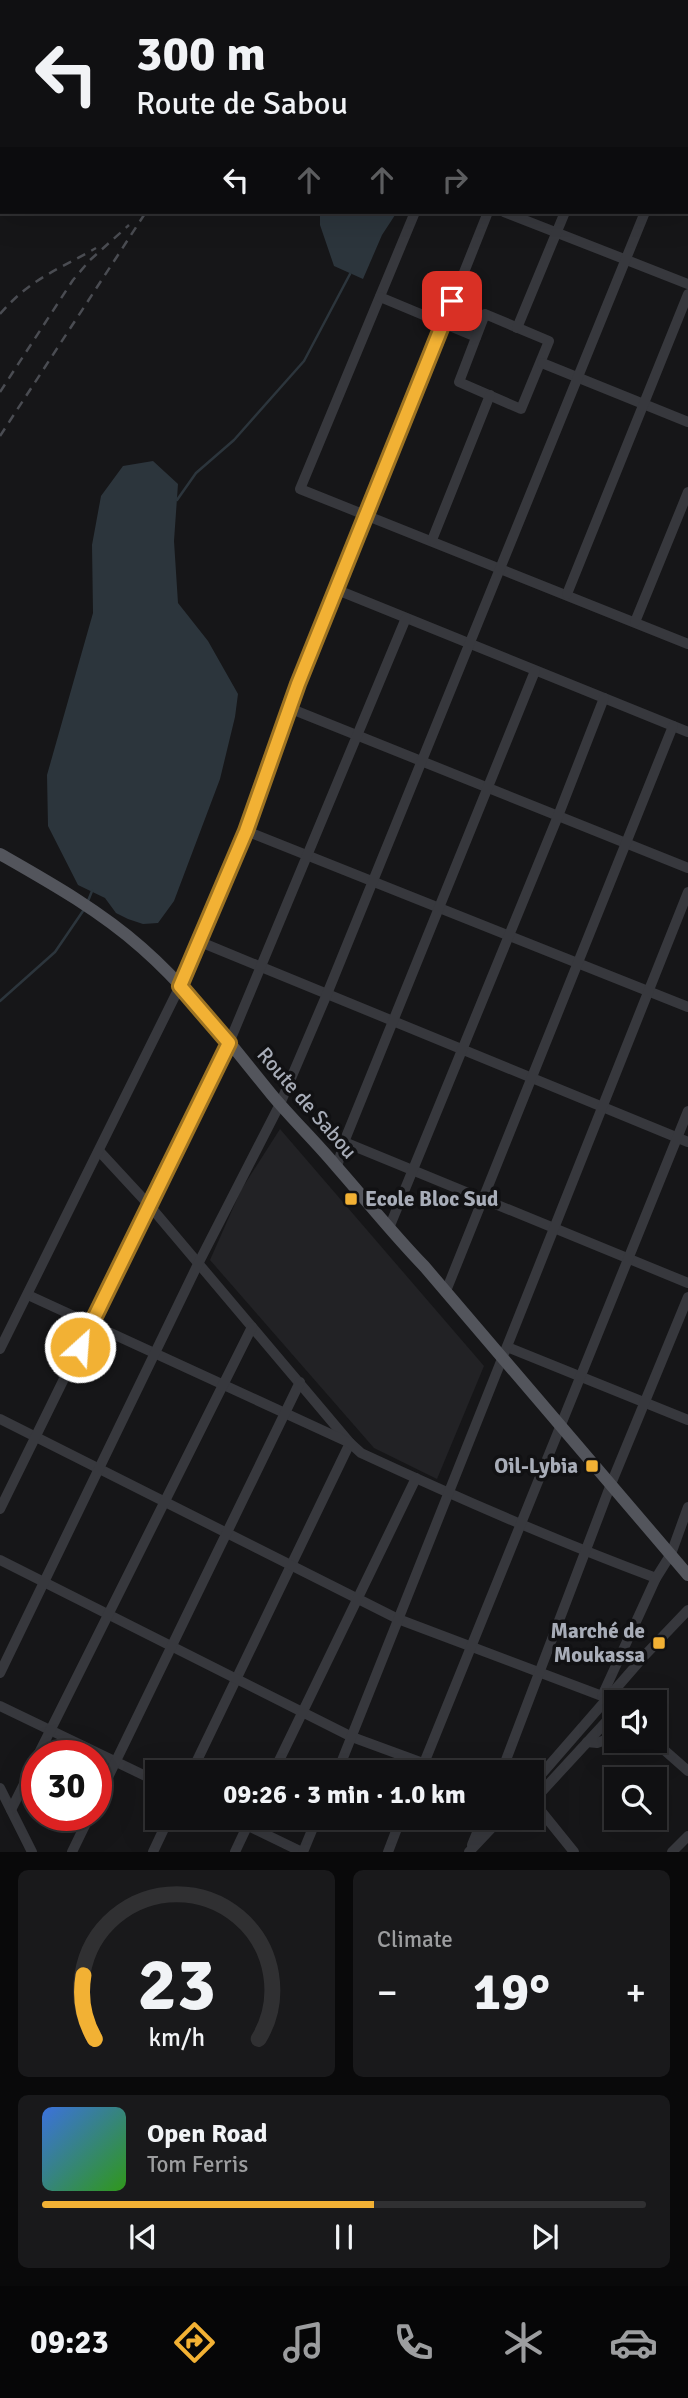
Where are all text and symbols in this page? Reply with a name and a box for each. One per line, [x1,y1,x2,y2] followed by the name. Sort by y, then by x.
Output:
[136,24,266,84] text: 300 m
[21,28,112,119] icon: left
[136,84,348,123] text: Route de Sabou
[217,161,255,199] icon: left
[290,161,328,199] icon: ahead
[363,161,401,199] icon: ahead
[436,161,474,199] icon: right
[422,271,482,331] pin
[433,282,471,320] icon: arrive
[252,1042,362,1164] street label: Route de Sabou
[365,1186,498,1212] place label: Ecole Bloc Sud
[343,1191,359,1207] marker: Ecole Bloc Sud
[43,1310,117,1384] position arrow
[494,1453,578,1479] place label: Oil-Lybia
[584,1458,600,1474] marker: Oil-Lybia
[551,1618,645,1668] place label: Marché de Moukassa
[651,1635,667,1651] marker: Marché de Moukassa
[604,1690,667,1830] map controls
[604,1690,667,1753] button: sound
[21,1740,112,1831] speed limit sign: 30
[604,1767,667,1830] button: search
[223,1779,466,1811] text: 09:26 · 3 min · 1.0 km
[377,1925,453,1954] text: Climate
[137,1942,216,2031] text: 23
[473,1960,550,2024] text: 19°
[377,1969,398,2016] text: −
[625,1969,646,2016] text: +
[148,2022,205,2053] text: km/h
[147,2118,268,2150] text: Open Road
[147,2150,248,2179] text: Tom Ferris
[124,2218,162,2256] icon: previous
[325,2218,363,2256] icon: pause
[526,2218,564,2256] icon: next
[170,2318,219,2367] icon: directions
[279,2318,328,2367] icon: music
[389,2318,438,2367] icon: phone
[499,2318,548,2367] icon: climate
[609,2318,658,2367] icon: car
[30,2323,109,2362] text: 09:23

